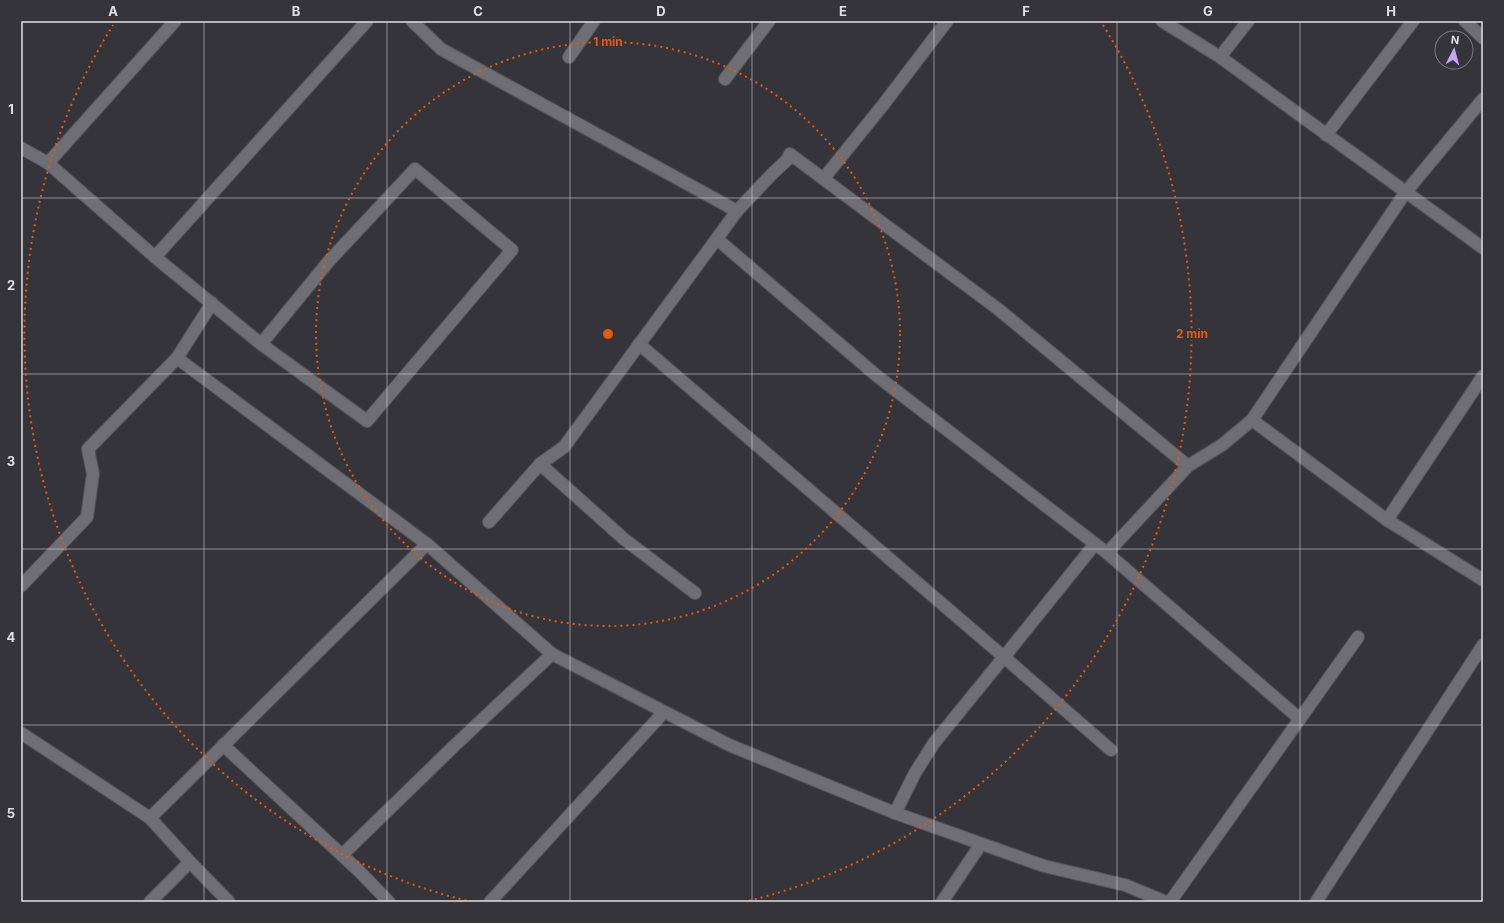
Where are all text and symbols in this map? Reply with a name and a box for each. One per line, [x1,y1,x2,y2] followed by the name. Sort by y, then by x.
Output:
[108,3,118,19] text: A
[292,3,301,19] text: B
[473,3,483,19] text: C
[656,3,666,19] text: D
[839,3,847,19] text: E
[1022,3,1030,19] text: F
[1203,3,1213,19] text: G
[1386,3,1396,19] text: H
[1434,30,1474,70] north arrow
[1450,33,1460,47] text: N
[593,34,623,49] text: 1 min
[8,101,14,117] text: 1
[7,277,15,293] text: 2
[1176,326,1208,341] text: 2 min
[601,327,615,341] centre of rings
[7,453,15,469] text: 3
[7,629,16,645] text: 4
[7,805,15,821] text: 5

